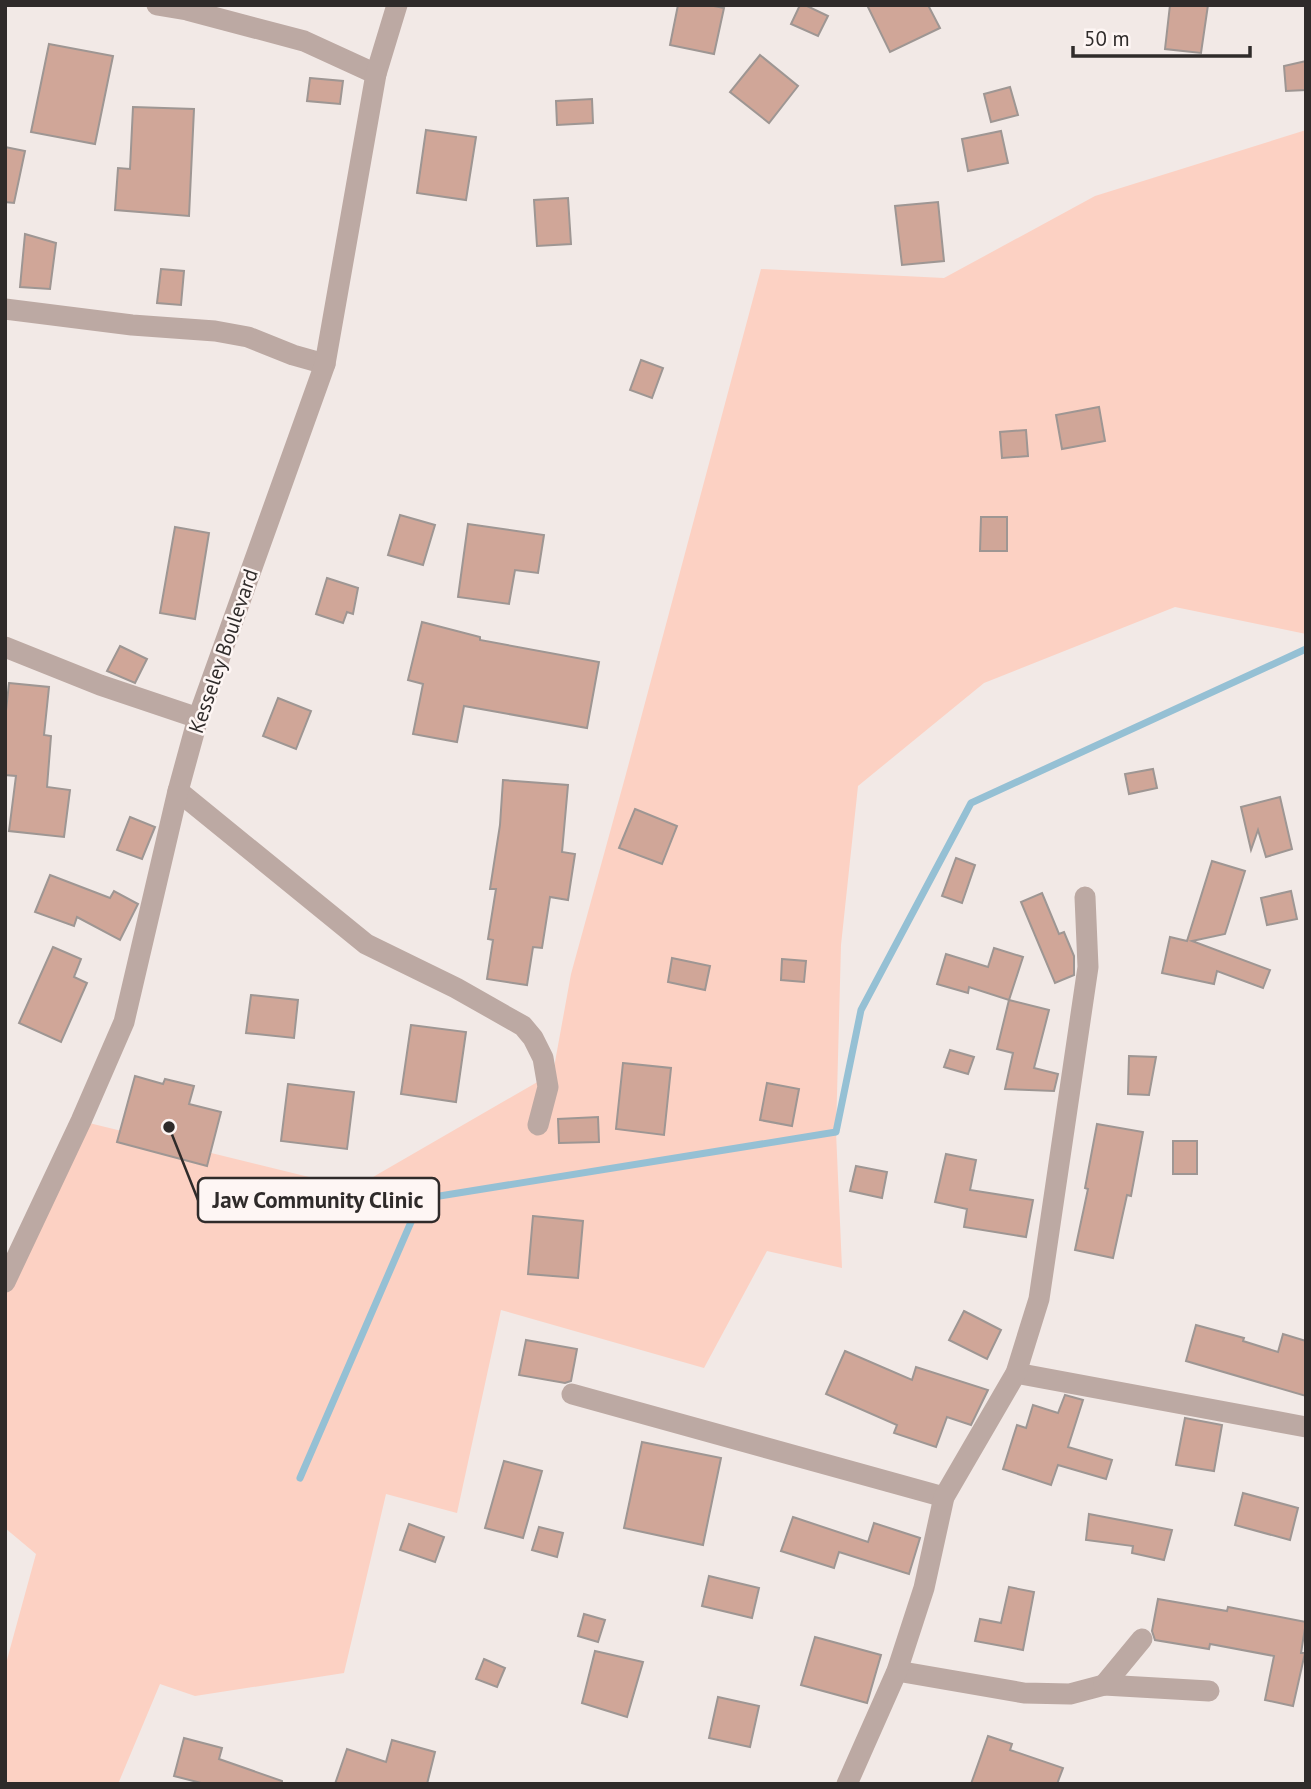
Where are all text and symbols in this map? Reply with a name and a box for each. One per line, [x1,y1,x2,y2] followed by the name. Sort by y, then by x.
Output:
[1073,14,1250,58] scale bar
[1084,25,1130,52] text: 50 m
[182,565,264,737] street label: Kesseley Boulevard
[198,1178,439,1222] callout: Jaw Community Clinic
[212,1185,423,1214] text: Jaw Community Clinic

